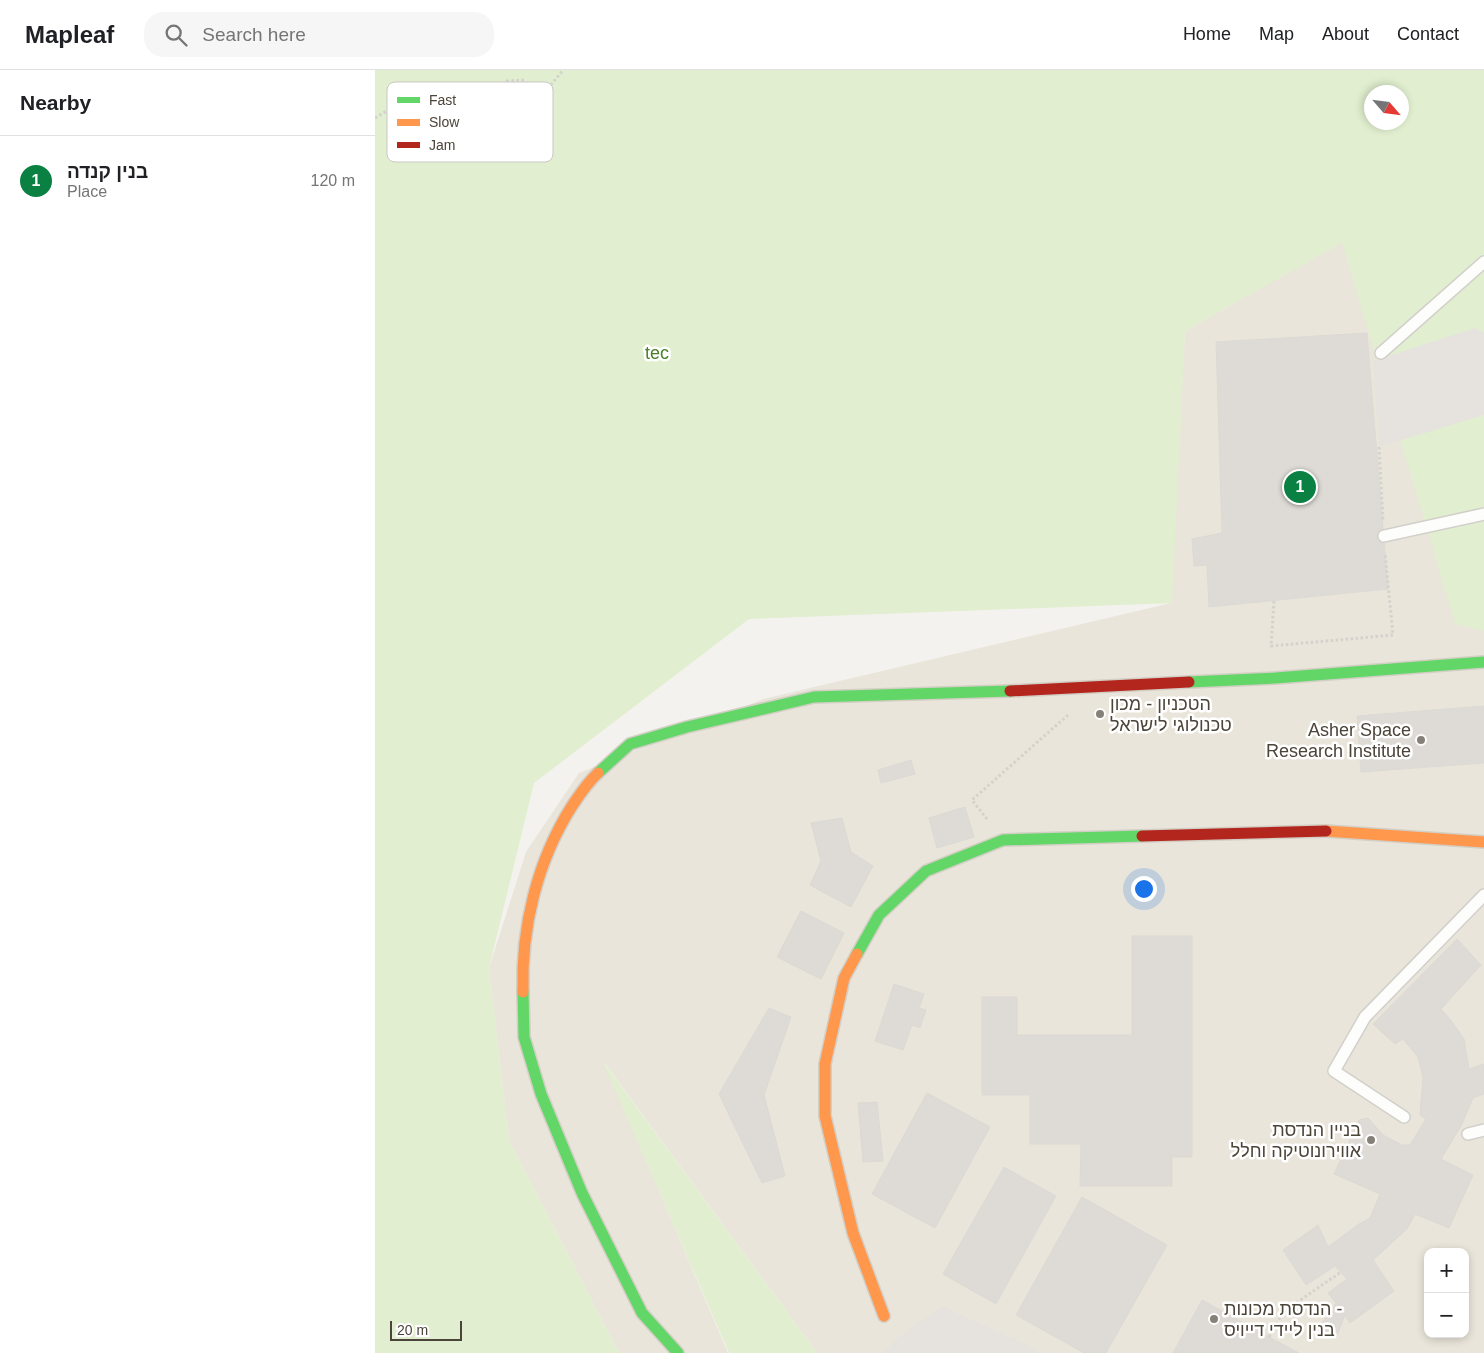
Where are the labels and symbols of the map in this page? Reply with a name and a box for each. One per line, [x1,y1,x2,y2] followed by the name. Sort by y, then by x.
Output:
[387,82,553,162] legend
[1364,85,1409,130] north arrow
[429,92,456,108] text: Fast
[429,114,460,130] text: Slow
[429,137,455,153] text: Jam
[645,343,669,363] park label: tec
[1284,468,1316,506] pin: 1
[1110,694,1232,735] place label: הטכניון - מכון טכנולוגי לישראל
[1094,708,1106,720] marker: הטכניון - מכון טכנולוגי לישראל
[1266,720,1411,761] place label: Asher Space Research Institute
[1415,734,1427,746] marker: Asher Space Research Institute
[1131,876,1157,902] your location
[1231,1120,1362,1161] place label: בניין הנדסת אווירונוטיקה וחלל
[1365,1134,1377,1146] marker: בניין הנדסת אווירונוטיקה וחלל
[1224,1299,1343,1340] place label: הנדסת מכונות - בנין ליידי דייויס
[1208,1313,1220,1325] marker: הנדסת מכונות - בנין ליידי דייויס
[390,1318,463,1341] scale bar

